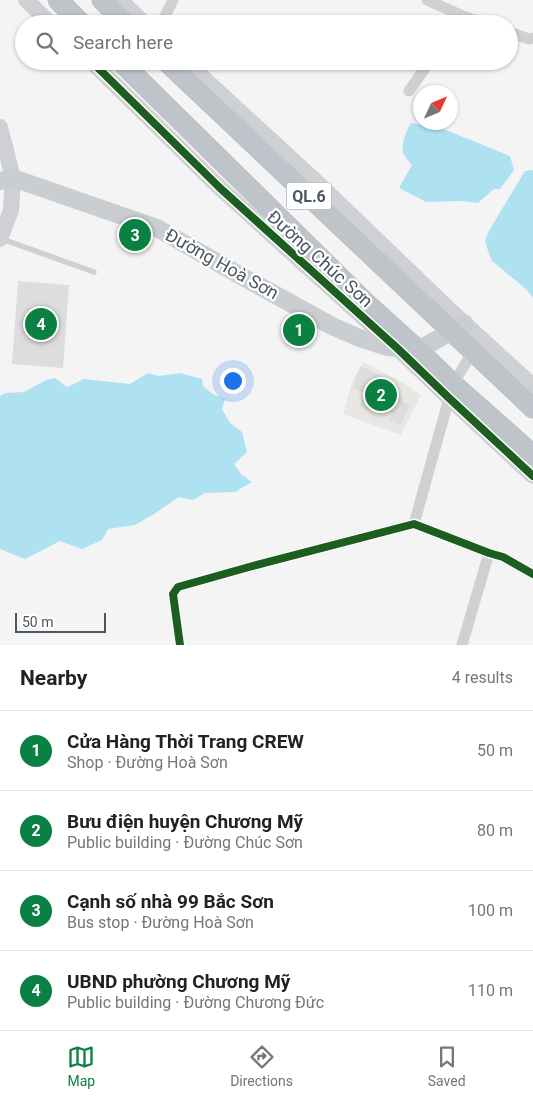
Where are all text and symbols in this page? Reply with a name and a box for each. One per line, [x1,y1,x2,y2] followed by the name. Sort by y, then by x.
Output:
[15,15,518,70] search box
[33,29,61,57] icon: search
[73,31,173,54] text: Search here
[413,85,458,130] north arrow
[286,182,332,210] road number: QL.6
[263,206,377,311] street label: Đường Chúc Sơn
[119,216,151,254] pin: 3
[162,224,283,303] street label: Đường Hoà Sơn
[25,305,57,343] pin: 4
[283,311,315,349] pin: 1
[220,368,246,394] your location
[365,376,397,414] pin: 2
[15,610,106,633] scale bar
[22,614,54,630] text: 50 m
[20,666,87,690] text: Nearby
[452,668,513,687] text: 4 results
[67,730,304,753] text: Cửa Hàng Thời Trang CREW
[31,741,41,760] text: 1
[477,741,513,760] text: 50 m
[67,753,228,772] text: Shop · Đường Hoà Sơn
[67,810,303,833] text: Bưu điện huyện Chương Mỹ
[31,821,41,840] text: 2
[477,821,513,840] text: 80 m
[67,833,303,852] text: Public building · Đường Chúc Sơn
[67,890,274,913] text: Cạnh số nhà 99 Bắc Sơn
[31,901,41,920] text: 3
[468,901,513,920] text: 100 m
[67,913,254,932] text: Bus stop · Đường Hoà Sơn
[67,970,290,993] text: UBND phường Chương Mỹ
[31,981,41,1000] text: 4
[468,981,513,1000] text: 110 m
[67,993,324,1012] text: Public building · Đường Chương Đức
[67,1043,95,1089] tab: Map
[230,1043,293,1089] tab: Directions
[428,1043,466,1089] tab: Saved

